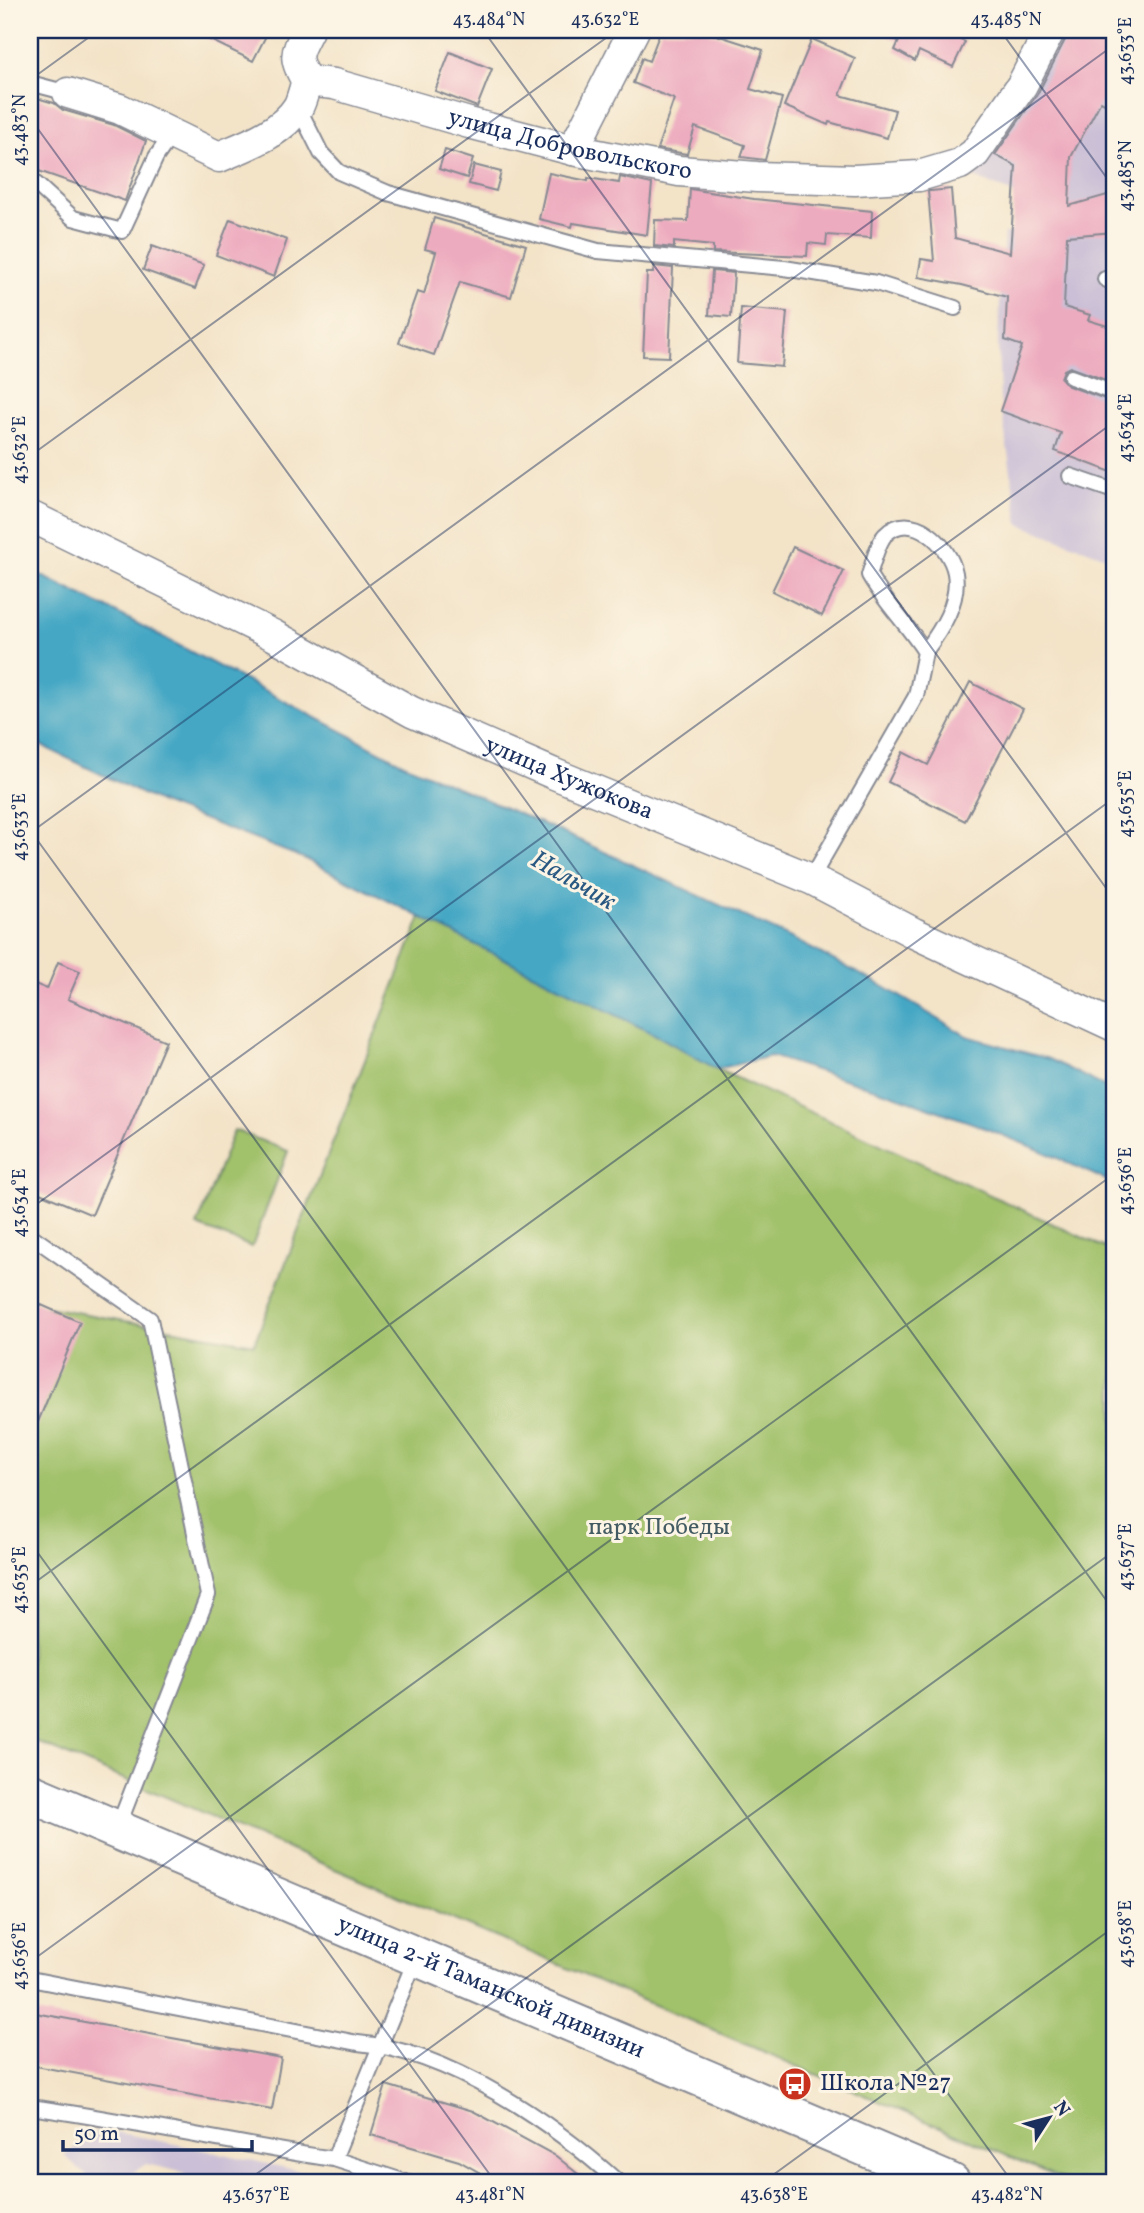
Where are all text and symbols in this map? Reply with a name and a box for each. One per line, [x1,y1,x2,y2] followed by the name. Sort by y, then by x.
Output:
[453,8,525,33] text: 43.484°N
[571,8,639,33] text: 43.632°E
[970,8,1042,33] text: 43.485°N
[1114,17,1139,85] text: 43.633°E
[8,94,33,166] text: 43.483°N
[444,101,693,189] street label: улица Добровольского
[1114,140,1139,212] text: 43.485°N
[1114,393,1139,463] text: 43.634°E
[8,416,33,484] text: 43.632°E
[479,729,658,830] street label: улица Хужокова
[1114,770,1139,838] text: 43.635°E
[8,793,33,861] text: 43.633°E
[524,842,623,920] water label: Нальчик
[1114,1147,1139,1215] text: 43.636°E
[8,1168,33,1238] text: 43.634°E
[588,1511,730,1545] park label: парк Победы
[1114,1523,1139,1591] text: 43.637°E
[8,1546,33,1614] text: 43.635°E
[1114,1900,1139,1968] text: 43.638°E
[331,1908,649,2068] street label: улица 2-й Таманской дивизии
[8,1922,33,1990] text: 43.636°E
[776,2065,814,2103] bus stop icon: Школа №27
[820,2067,951,2101] place label: Школа №27
[1014,2084,1084,2154] north arrow
[1047,2096,1076,2123] text: N
[63,2108,252,2152] scale bar
[74,2120,119,2149] text: 50 m
[222,2183,290,2208] text: 43.637°E
[455,2183,525,2208] text: 43.481°N
[740,2183,808,2208] text: 43.638°E
[971,2183,1043,2208] text: 43.482°N

